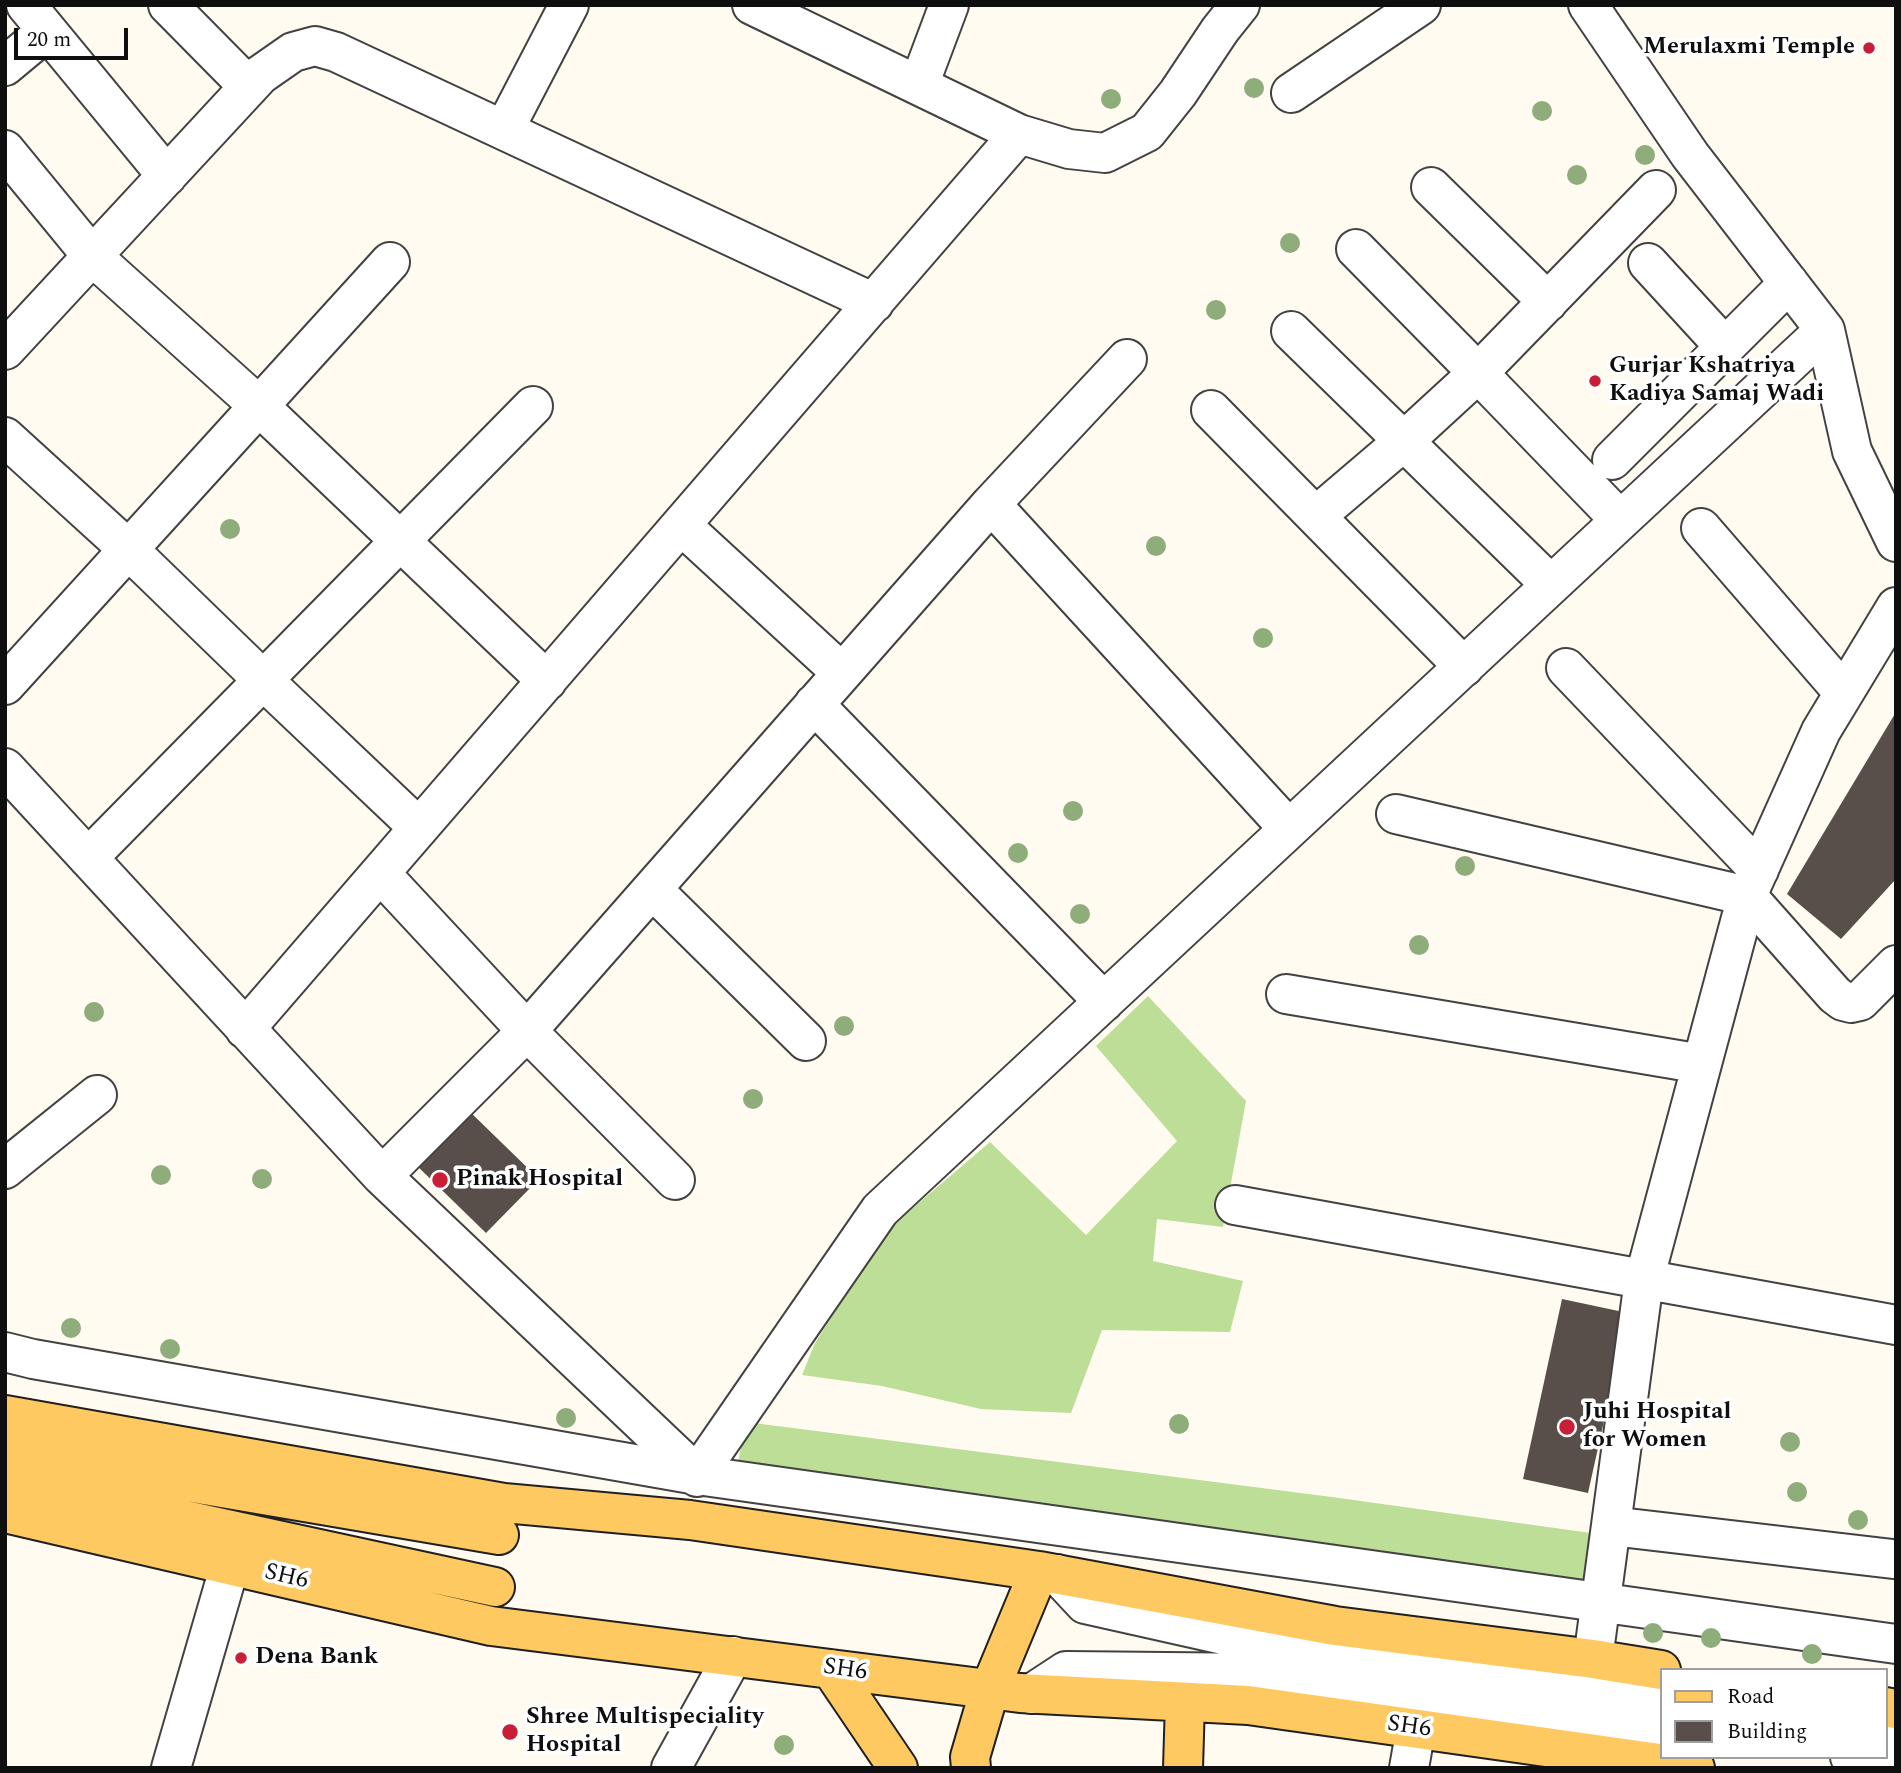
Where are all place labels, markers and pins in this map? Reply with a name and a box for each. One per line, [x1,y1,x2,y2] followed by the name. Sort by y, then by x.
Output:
[1643,34,1855,62] place label: Merulaxmi Temple
[1861,40,1877,56] marker: Merulaxmi Temple
[1609,353,1824,409] place label: Gurjar Kshatriya Kadiya Samaj Wadi
[1587,373,1603,389] marker: Gurjar Kshatriya Kadiya Samaj Wadi
[456,1166,623,1194] place label: Pinak Hospital
[430,1170,450,1190] marker: Pinak Hospital
[1583,1399,1731,1455] place label: Juhi Hospital for Women
[1557,1417,1577,1437] marker: Juhi Hospital for Women
[255,1644,378,1672] place label: Dena Bank
[233,1650,249,1666] marker: Dena Bank
[526,1704,764,1760] place label: Shree Multispeciality Hospital
[500,1722,520,1742] marker: Shree Multispeciality Hospital

